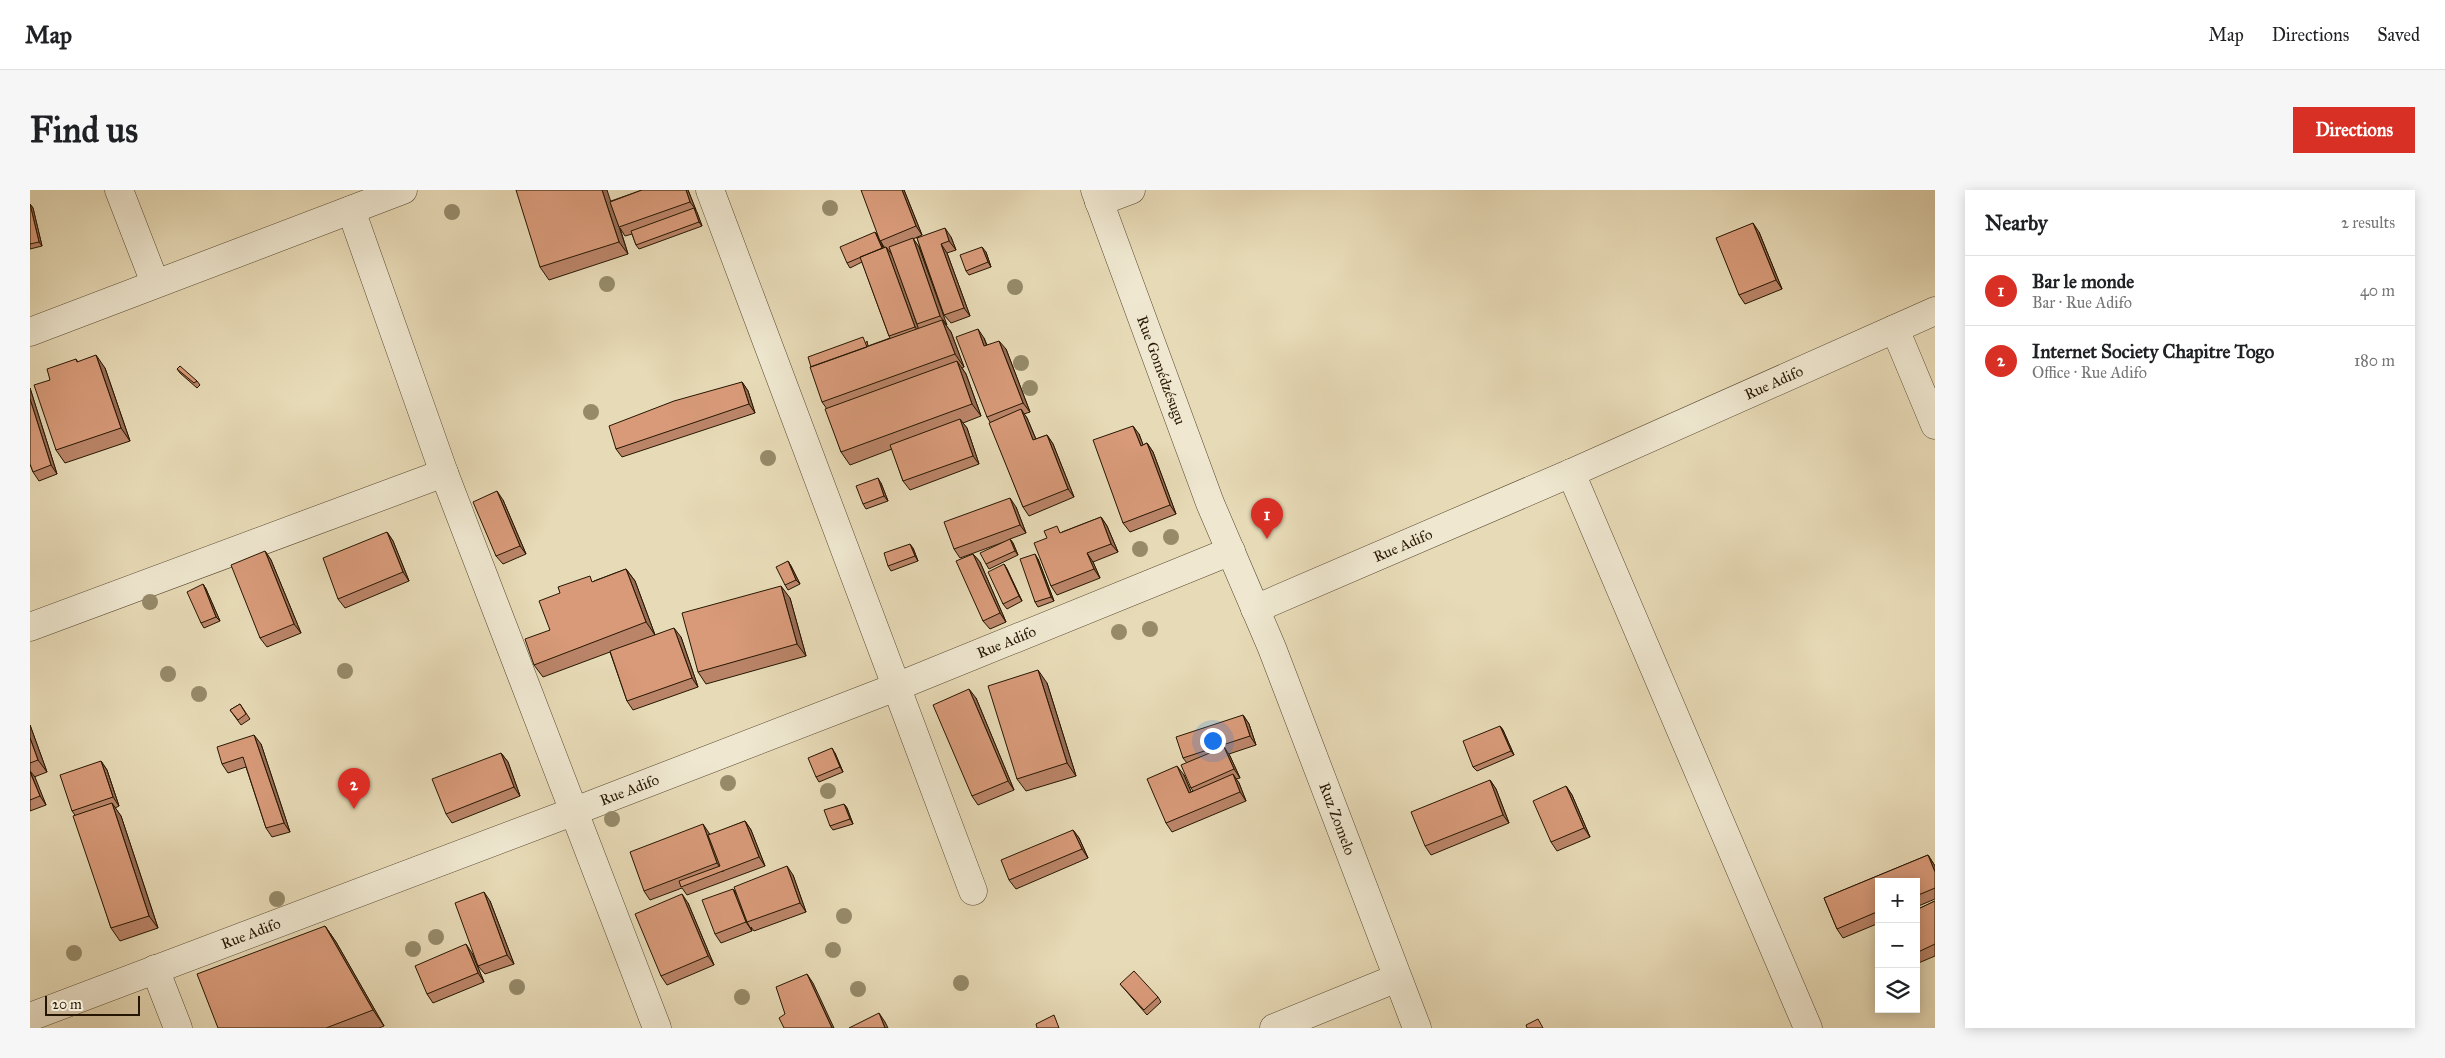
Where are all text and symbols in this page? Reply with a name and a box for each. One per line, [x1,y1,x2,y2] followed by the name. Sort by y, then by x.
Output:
[25,20,72,50] text: Map
[2208,24,2244,46] text: Map
[2272,24,2349,46] text: Directions
[2377,24,2420,46] text: Saved
[2293,107,2415,153] button: Directions
[30,109,138,152] text: Find us
[1985,210,2048,236] text: Nearby
[2341,213,2395,232] text: 2 results
[2032,270,2134,293] text: Bar le monde
[1998,281,2004,300] text: 1
[2360,281,2395,300] text: 40 m
[2032,293,2132,312] text: Bar · Rue Adifo
[1133,313,1189,427] street label: Rue Gomédzésugu
[2032,340,2274,363] text: Internet Society Chapitre Togo
[1997,351,2005,370] text: 2
[2354,351,2395,370] text: 180 m
[1742,362,1806,404] street label: Rue Adifo
[2032,363,2147,382] text: Office · Rue Adifo
[1251,498,1283,539] pin: 1
[1371,525,1435,566] street label: Rue Adifo
[974,622,1039,662] street label: Rue Adifo
[1200,728,1226,754] your location
[338,768,370,809] pin: 2
[597,770,662,810] street label: Rue Adifo
[1315,780,1359,858] street label: Ruz Zomelo
[1875,878,1920,1013] map controls
[1875,878,1920,923] button: +
[218,914,283,953] street label: Rue Adifo
[1875,923,1920,968] button: −
[1875,968,1920,1013] button: layers
[45,993,140,1016] scale bar
[52,996,82,1013] text: 20 m

